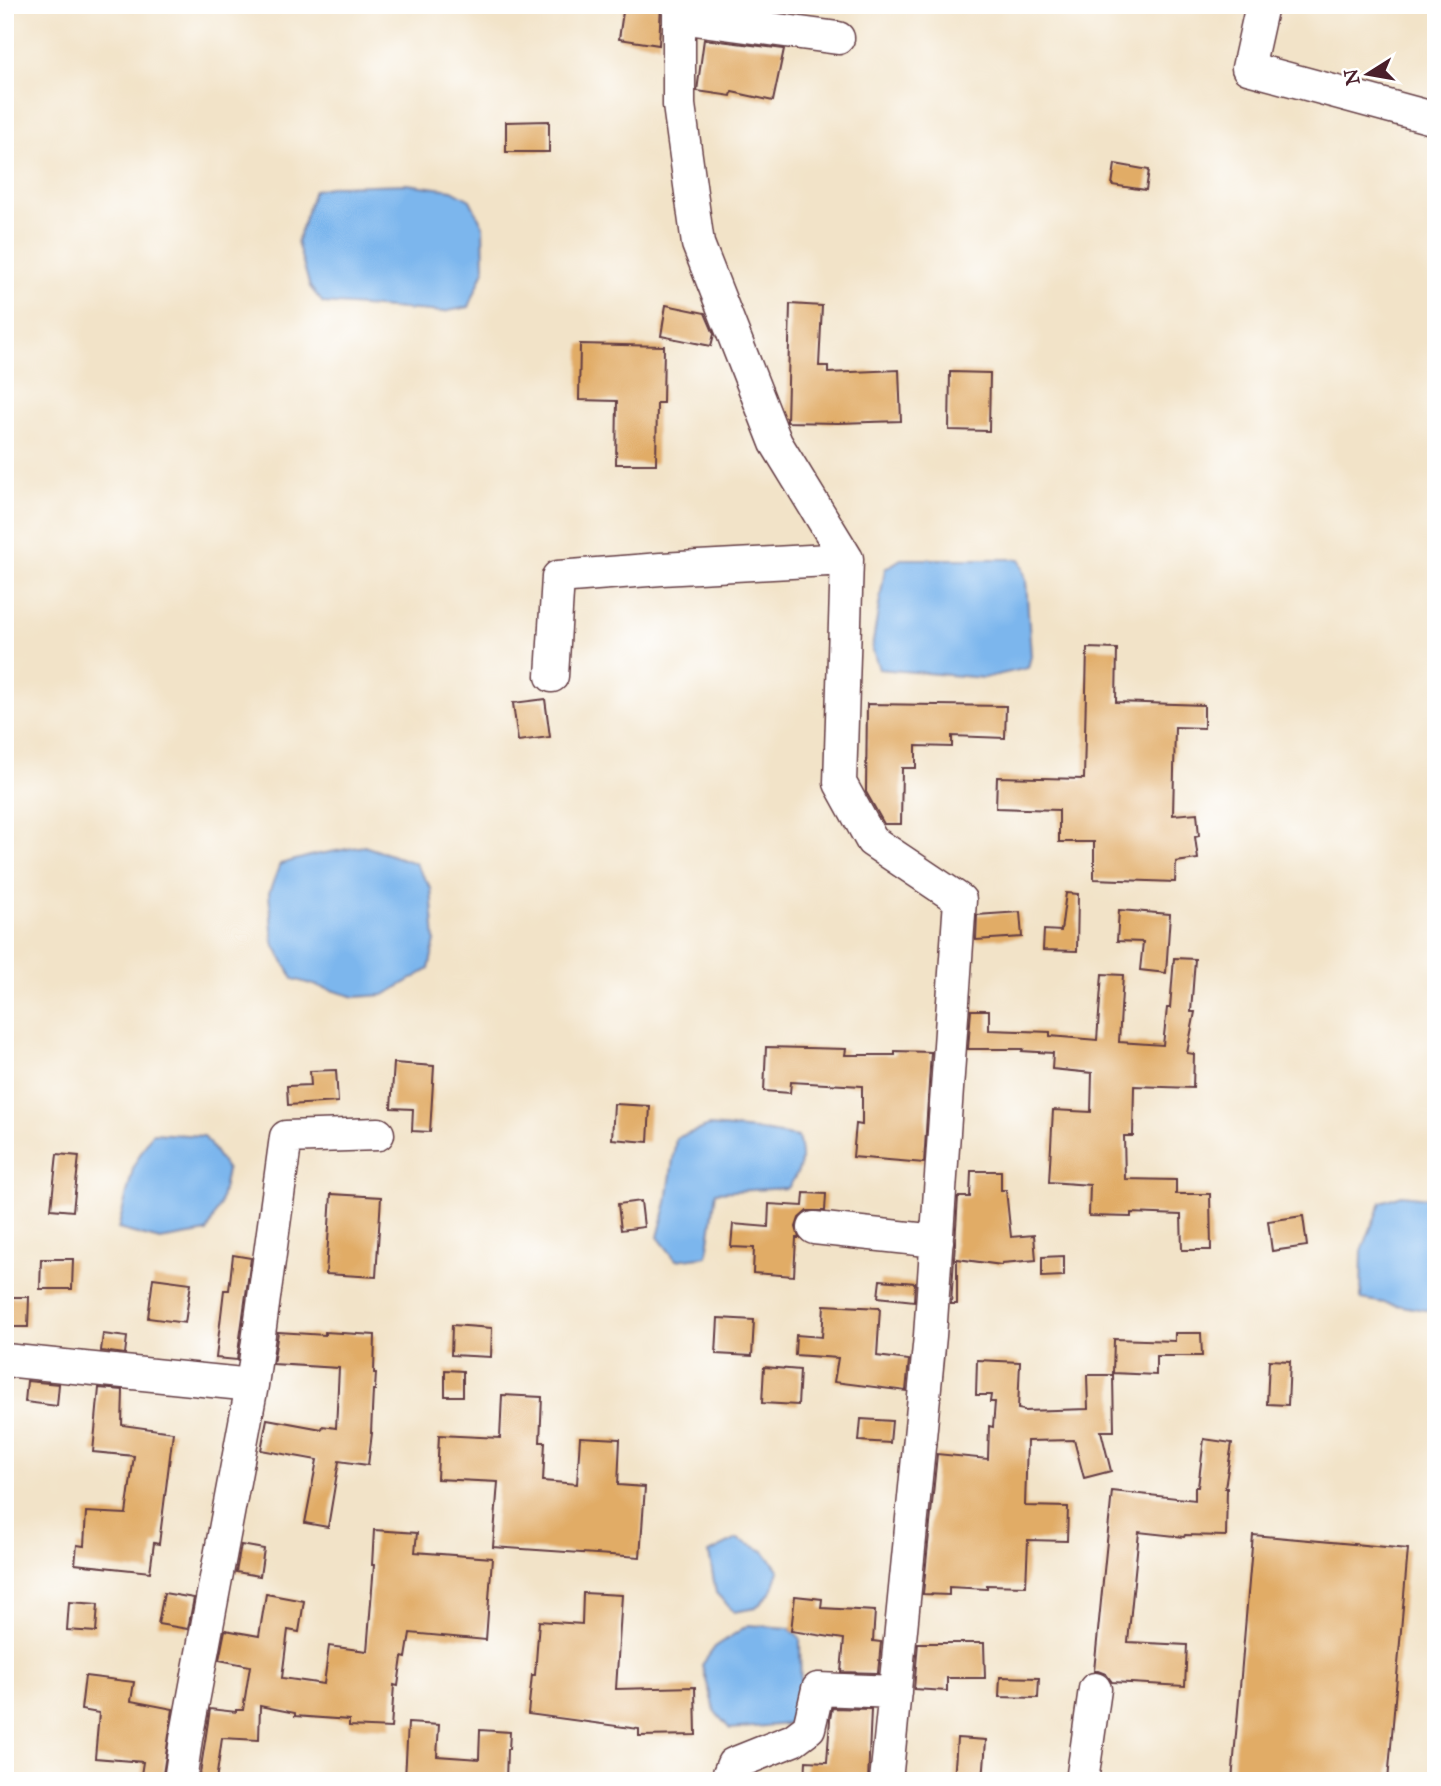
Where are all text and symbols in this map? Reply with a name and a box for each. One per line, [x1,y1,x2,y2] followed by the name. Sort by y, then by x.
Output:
[1332,38,1402,108] north arrow
[1339,67,1365,87] text: N

